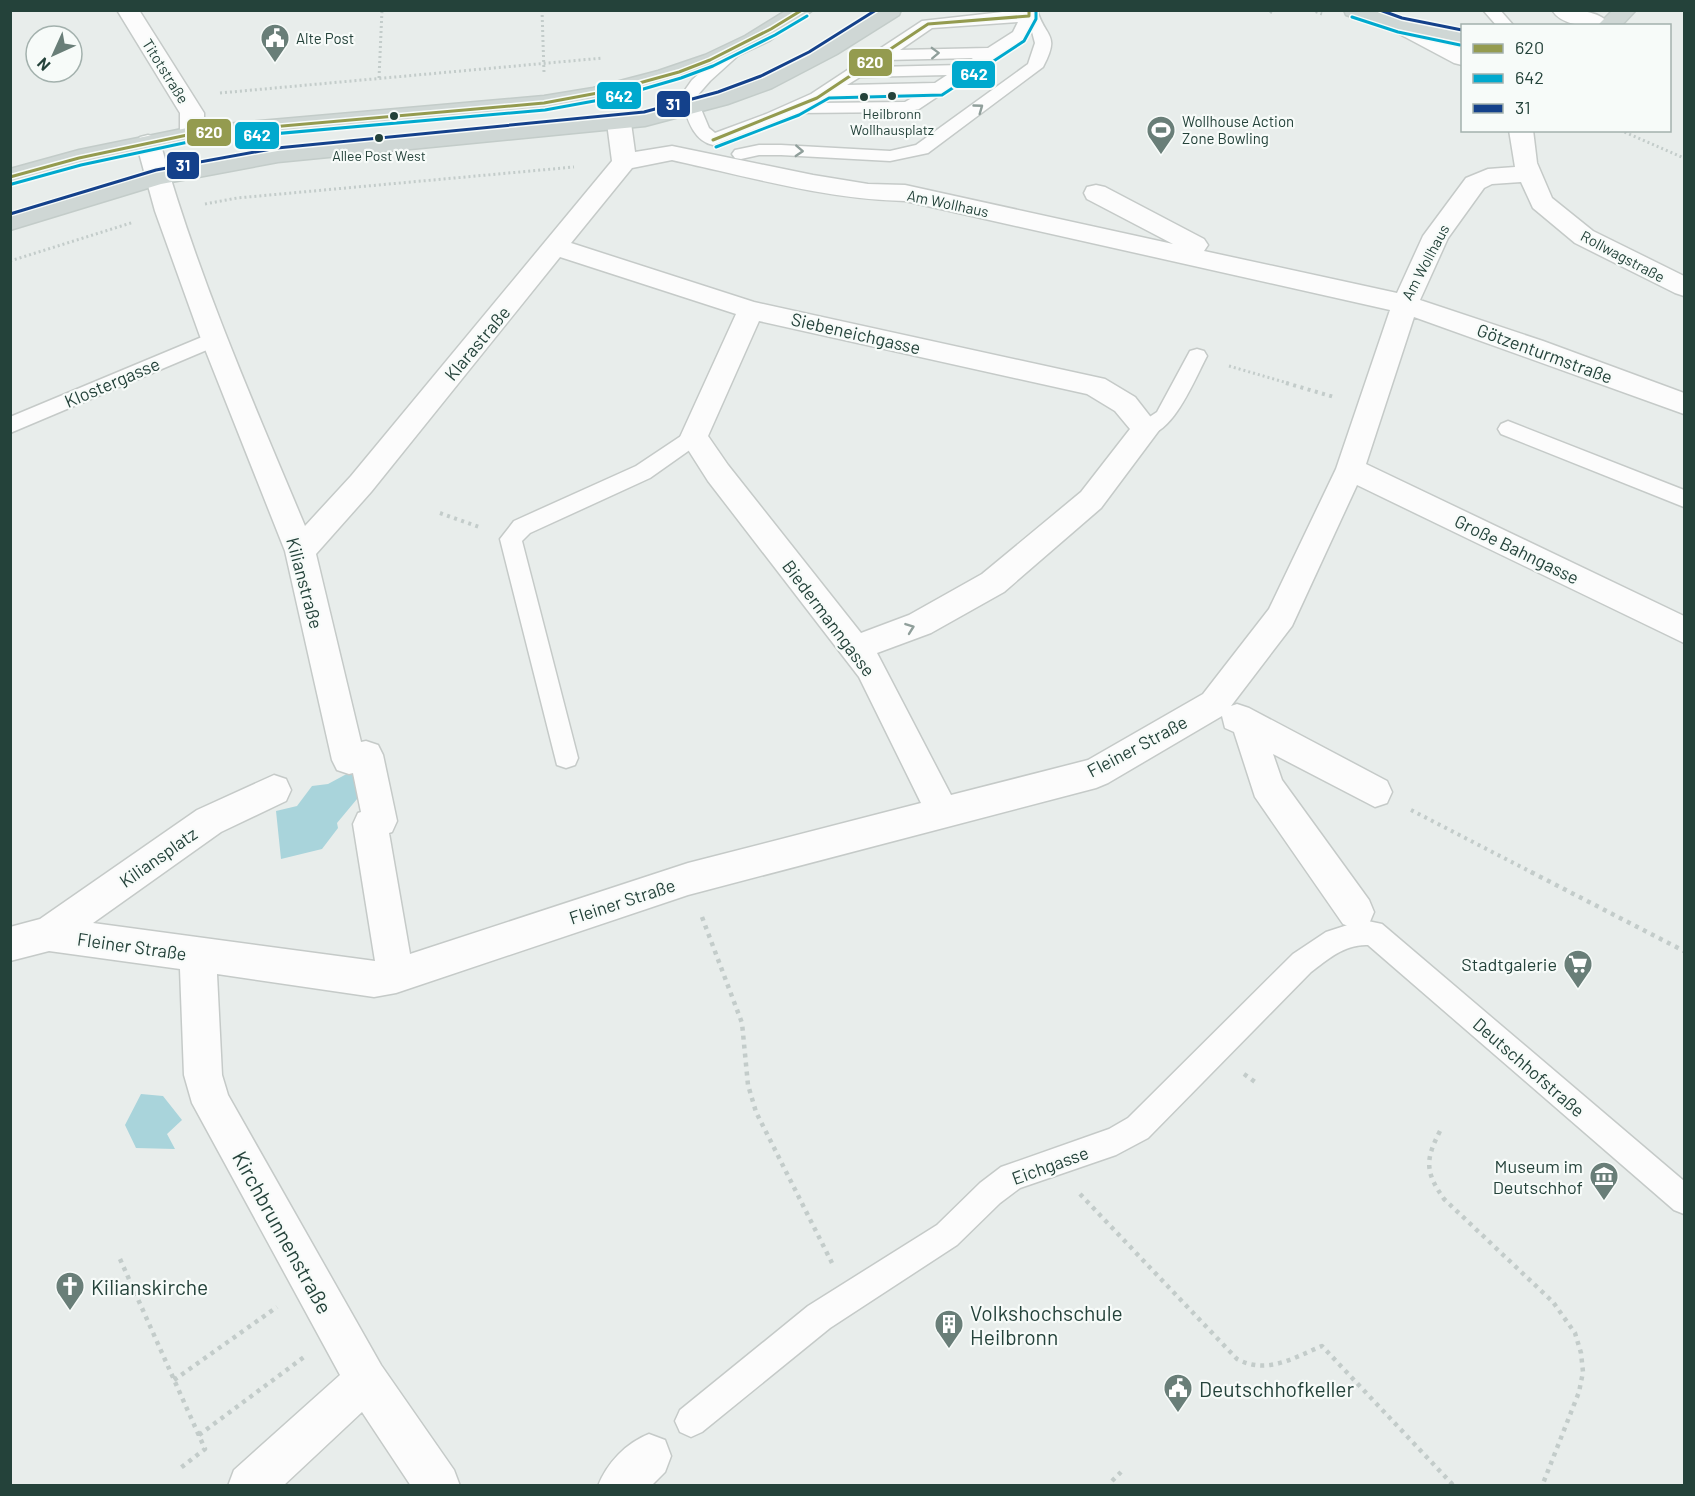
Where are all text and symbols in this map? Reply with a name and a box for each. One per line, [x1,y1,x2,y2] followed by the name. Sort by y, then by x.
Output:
[259,22,291,64] public building icon: Alte Post
[24,24,84,84] north arrow
[1461,24,1671,132] legend
[296,29,354,47] place label: Alte Post
[139,35,193,107] street label: Titotstraße
[1515,36,1544,58] text: 620
[930,46,939,59] one-way arrow
[848,48,893,77] line badge: 620
[857,52,883,71] text: 620
[33,54,54,75] text: N
[951,60,996,89] line badge: 642
[960,64,988,83] text: 642
[1515,66,1544,88] text: 642
[596,81,642,110] line badge: 642
[605,86,633,105] text: 642
[656,90,691,118] line badge: 31
[886,90,898,102] marker: Heilbronn Wollhausplatz
[858,91,870,103] unlabelled marker
[666,94,680,113] text: 31
[1515,96,1530,118] text: 31
[973,104,984,115] one-way arrow
[850,105,934,138] place label: Heilbronn Wollhausplatz
[388,110,400,122] unlabelled marker
[1182,112,1294,147] place label: Wollhouse Action Zone Bowling
[1145,114,1177,156] sports icon: Wollhouse Action Zone Bowling
[186,118,232,147] line badge: 620
[234,121,280,150] line badge: 642
[196,122,222,141] text: 620
[243,125,271,144] text: 642
[373,132,385,144] marker: Allee Post West
[794,145,803,158] one-way arrow
[332,147,426,164] place label: Allee Post West
[166,151,200,180] line badge: 31
[176,155,190,174] text: 31
[906,186,990,220] street label: Am Wollhaus
[1398,221,1452,303] street label: Am Wollhaus
[1578,226,1668,286] street label: Rollwagstraße
[439,301,515,385] street label: Klarastraße
[789,307,923,359] street label: Siebeneichgasse
[1474,318,1616,388] street label: Götzenturmstraße
[61,352,163,412] street label: Klostergasse
[1451,509,1583,589] street label: Große Bahngasse
[282,535,328,631] street label: Kilianstraße
[778,555,880,681] street label: Biedermanngasse
[904,622,915,635] one-way arrow
[1083,710,1191,782] street label: Fleiner Straße
[115,822,201,892] street label: Kiliansplatz
[566,873,678,929] street label: Fleiner Straße
[76,927,188,965] street label: Fleiner Straße
[1562,948,1594,990] supermarket icon: Stadtgalerie
[1461,953,1557,975] place label: Stadtgalerie
[1469,1013,1589,1121] street label: Deutschhofstraße
[1009,1141,1091,1189] street label: Eichgasse
[228,1146,338,1318] street label: Kirchbrunnenstraße
[1493,1155,1583,1198] place label: Museum im Deutschhof
[1588,1160,1620,1202] museum icon: Museum im Deutschhof
[54,1270,86,1312] church icon: Kilianskirche
[91,1274,208,1299] place label: Kilianskirche
[970,1300,1123,1349] place label: Volkshochschule Heilbronn
[933,1308,965,1350] building icon: Volkshochschule Heilbronn
[1162,1372,1194,1414] public building icon: Deutschhofkeller
[1199,1376,1355,1401] place label: Deutschhofkeller

